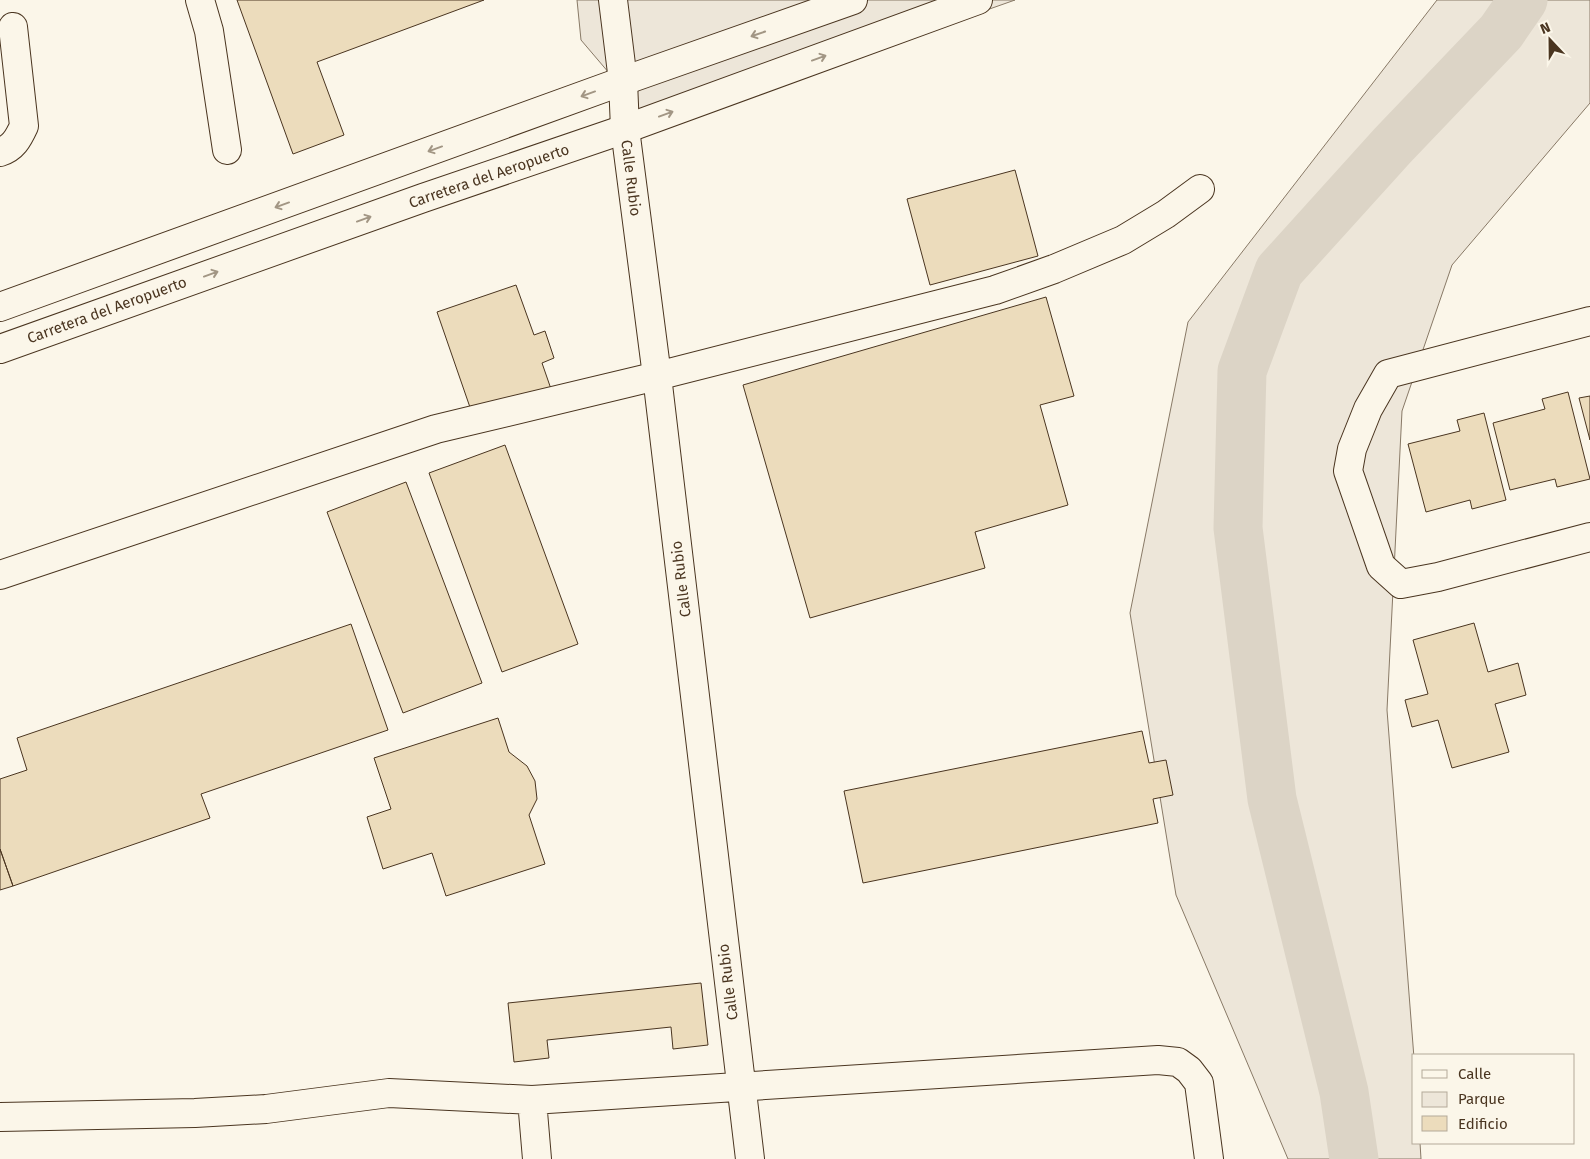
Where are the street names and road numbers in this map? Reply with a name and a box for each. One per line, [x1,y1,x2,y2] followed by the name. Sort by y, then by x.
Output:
[617,139,645,217] street label: Calle Rubio
[406,140,572,212] street label: Carretera del Aeropuerto
[25,273,189,347] street label: Carretera del Aeropuerto
[667,540,695,618] street label: Calle Rubio
[714,943,742,1021] street label: Calle Rubio

